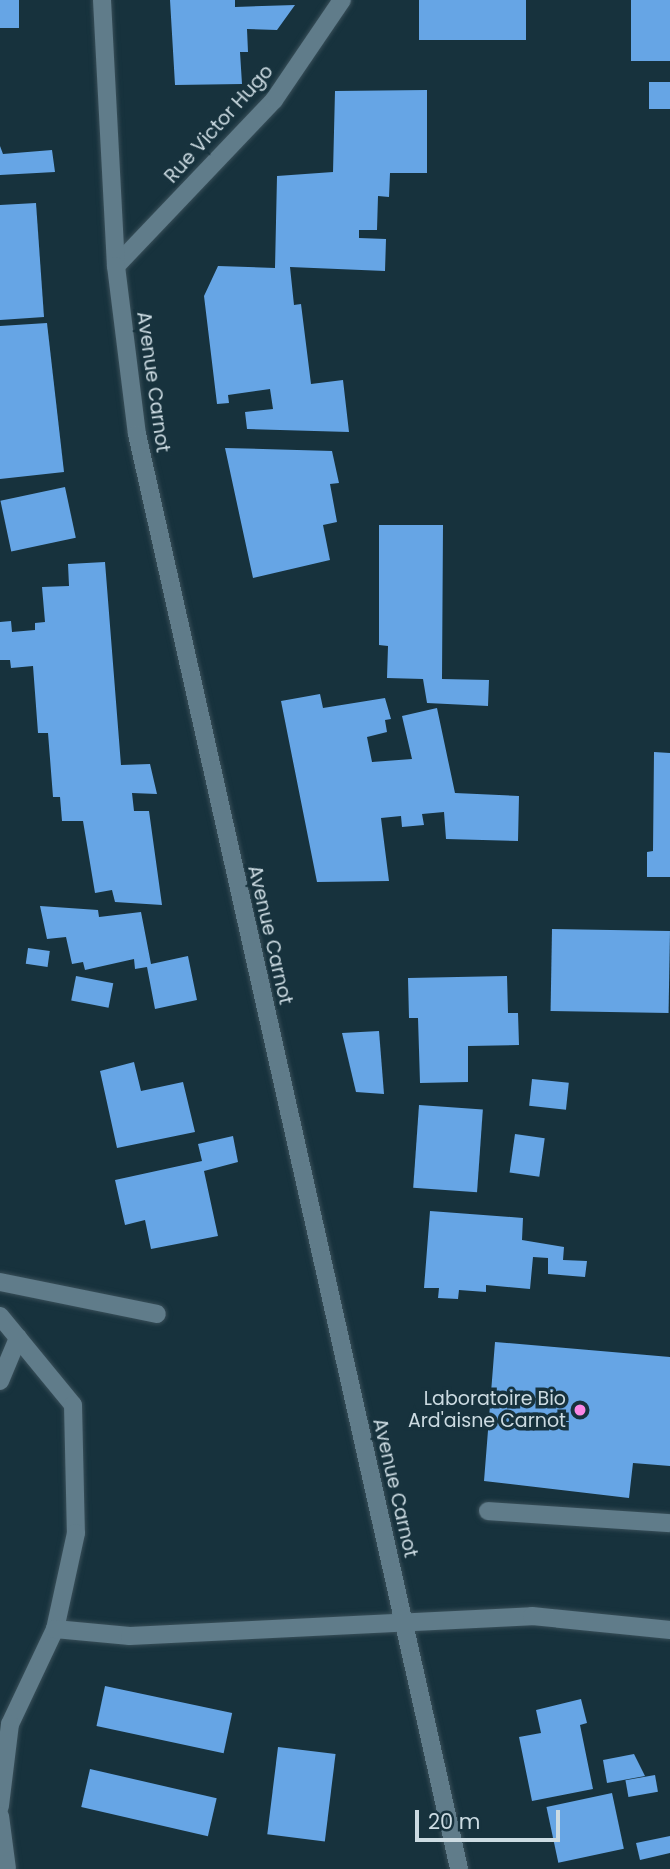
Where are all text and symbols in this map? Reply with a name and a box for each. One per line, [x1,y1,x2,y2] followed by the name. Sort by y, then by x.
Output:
[160,60,278,188] street label: Rue Victor Hugo
[132,310,174,454] street label: Avenue Carnot
[243,863,297,1007] street label: Avenue Carnot
[408,1388,566,1432] place label: Laboratoire Bio Ard'aisne Carnot
[572,1402,588,1418] marker: Laboratoire Bio Ard'aisne Carnot
[368,1416,422,1560] street label: Avenue Carnot
[418,1796,563,1840] scale bar
[428,1807,481,1836] text: 20 m

